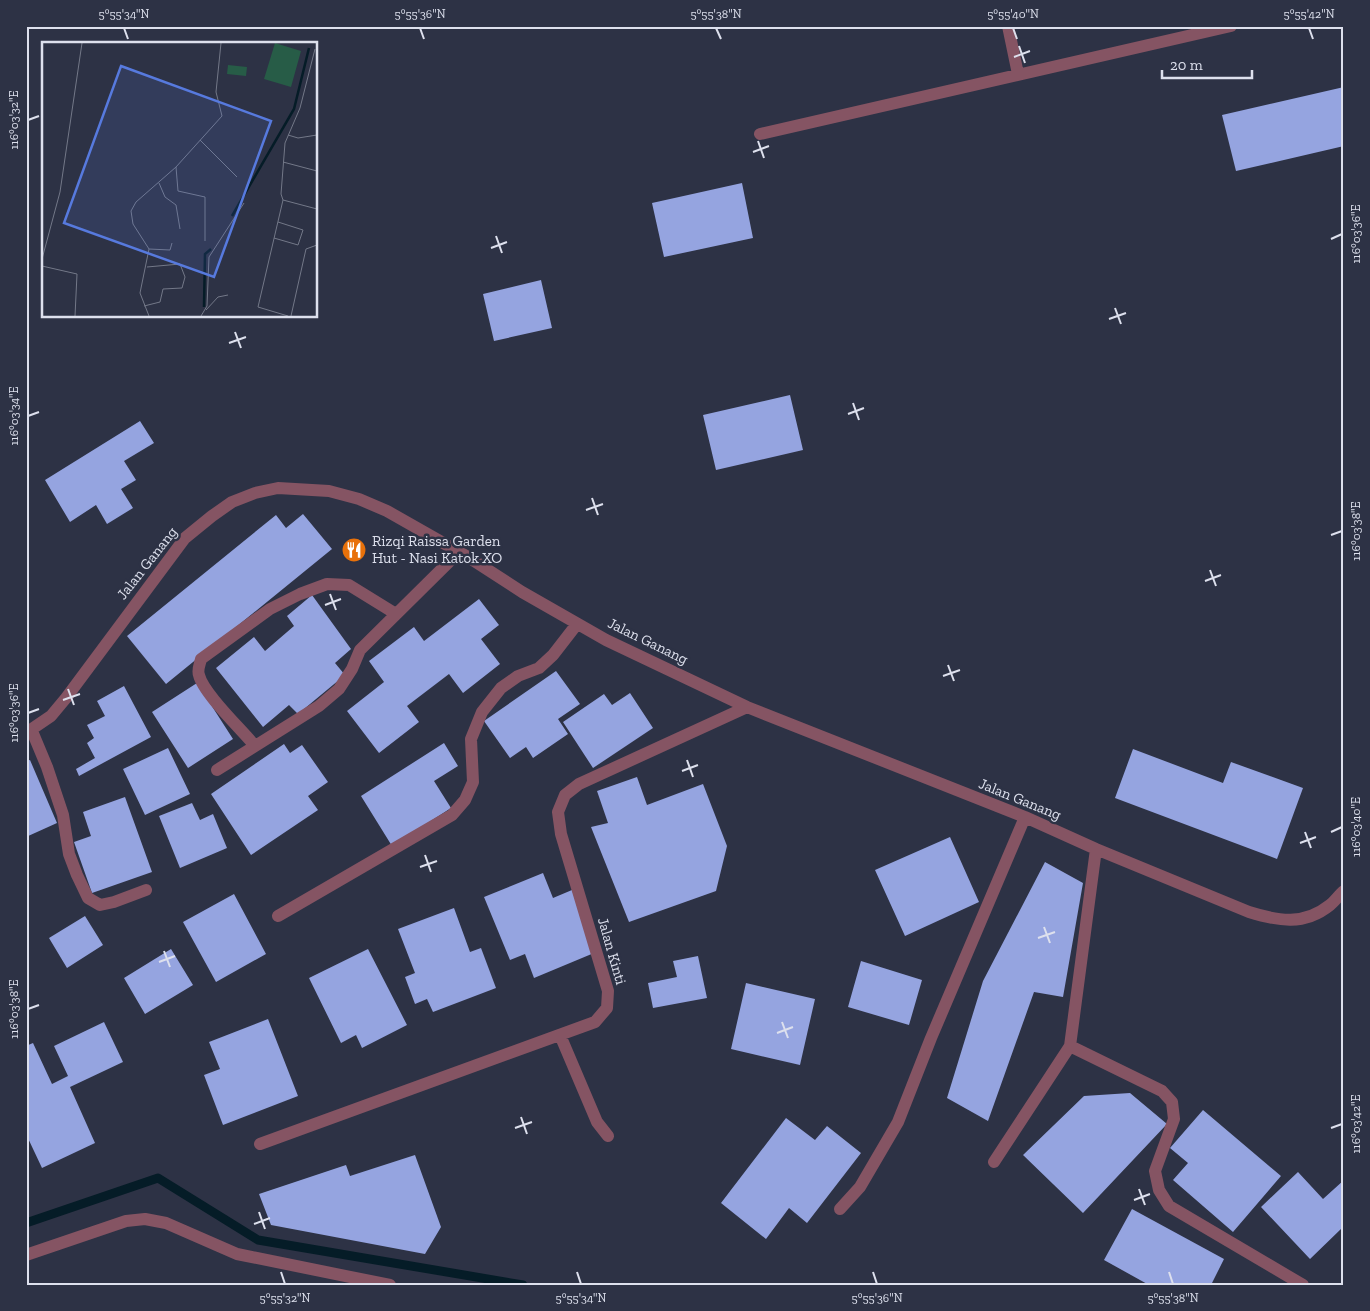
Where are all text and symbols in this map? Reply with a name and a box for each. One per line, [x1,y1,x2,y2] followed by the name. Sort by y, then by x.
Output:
[99,7,150,21] text: 5°55'34"N
[394,7,446,21] text: 5°55'36"N
[690,7,742,21] text: 5°55'38"N
[987,7,1039,21] text: 5°55'40"N
[1284,7,1335,21] text: 5°55'42"N
[42,42,318,318] inset map
[1162,48,1252,80] scale bar
[1170,56,1203,74] text: 20 m
[7,91,21,150] text: 116°03'32"E
[1349,204,1363,264] text: 116°03'36"E
[7,386,21,446] text: 116°03'34"E
[1349,501,1363,561] text: 116°03'38"E
[113,523,181,603] street label: Jalan Ganang
[372,532,502,567] place label: Rizqi Raissa Garden Hut - Nasi Katok XO
[341,537,367,563] restaurant icon: Rizqi Raissa Garden Hut - Nasi Katok XO
[605,614,691,668] street label: Jalan Ganang
[7,683,21,743] text: 116°03'36"E
[976,774,1064,824] street label: Jalan Ganang
[1349,797,1363,857] text: 116°03'40"E
[594,915,630,987] street label: Jalan Kinti
[7,979,21,1039] text: 116°03'38"E
[1349,1094,1363,1154] text: 116°03'42"E
[260,1291,311,1305] text: 5°55'32"N
[556,1291,607,1305] text: 5°55'34"N
[851,1291,903,1305] text: 5°55'36"N
[1147,1291,1199,1305] text: 5°55'38"N

